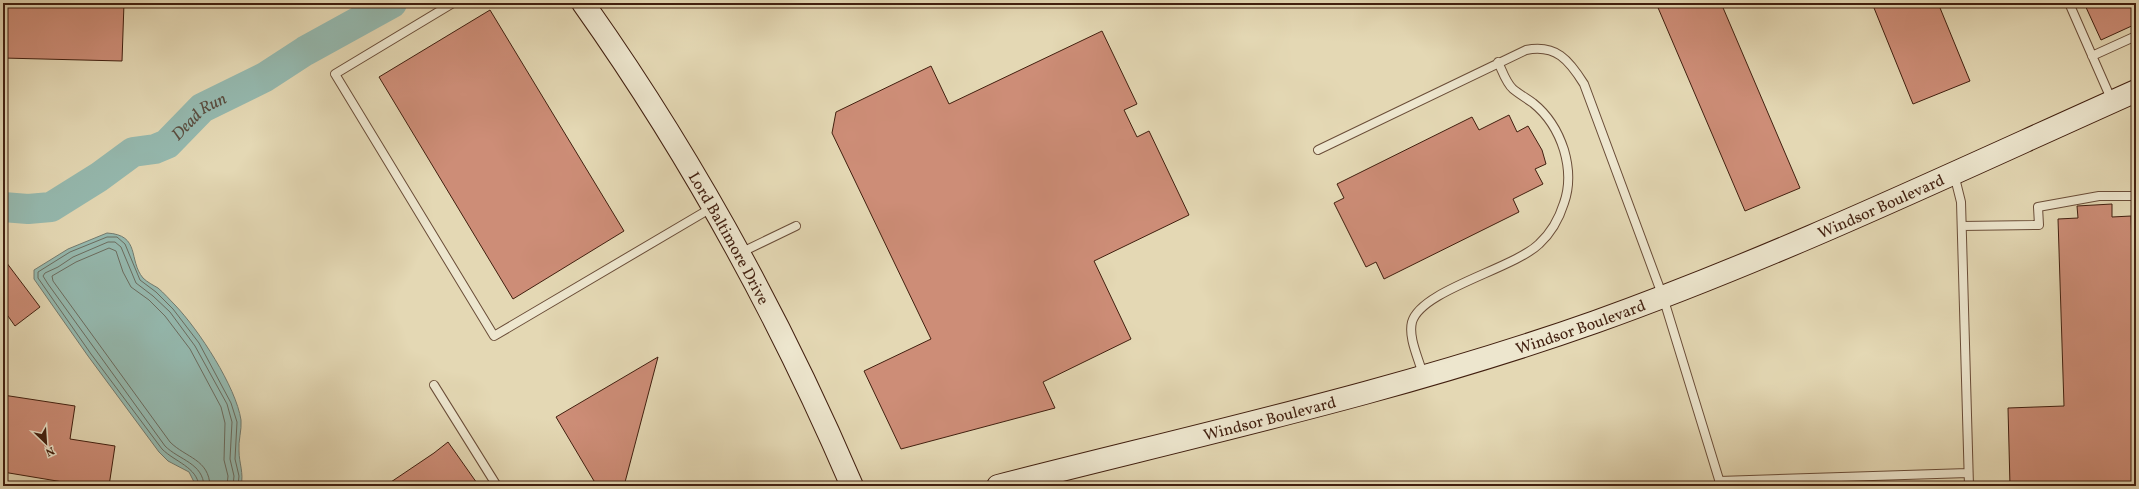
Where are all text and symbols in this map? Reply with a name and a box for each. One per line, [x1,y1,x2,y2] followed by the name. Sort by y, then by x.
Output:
[167,88,231,146] water label: Dead Run
[682,168,773,309] street label: Lord Baltimore Drive
[1815,170,1948,245] street label: Windsor Boulevard
[1513,295,1649,361] street label: Windsor Boulevard
[1201,392,1339,447] street label: Windsor Boulevard
[26,423,66,463] north arrow
[43,442,56,459] text: N

